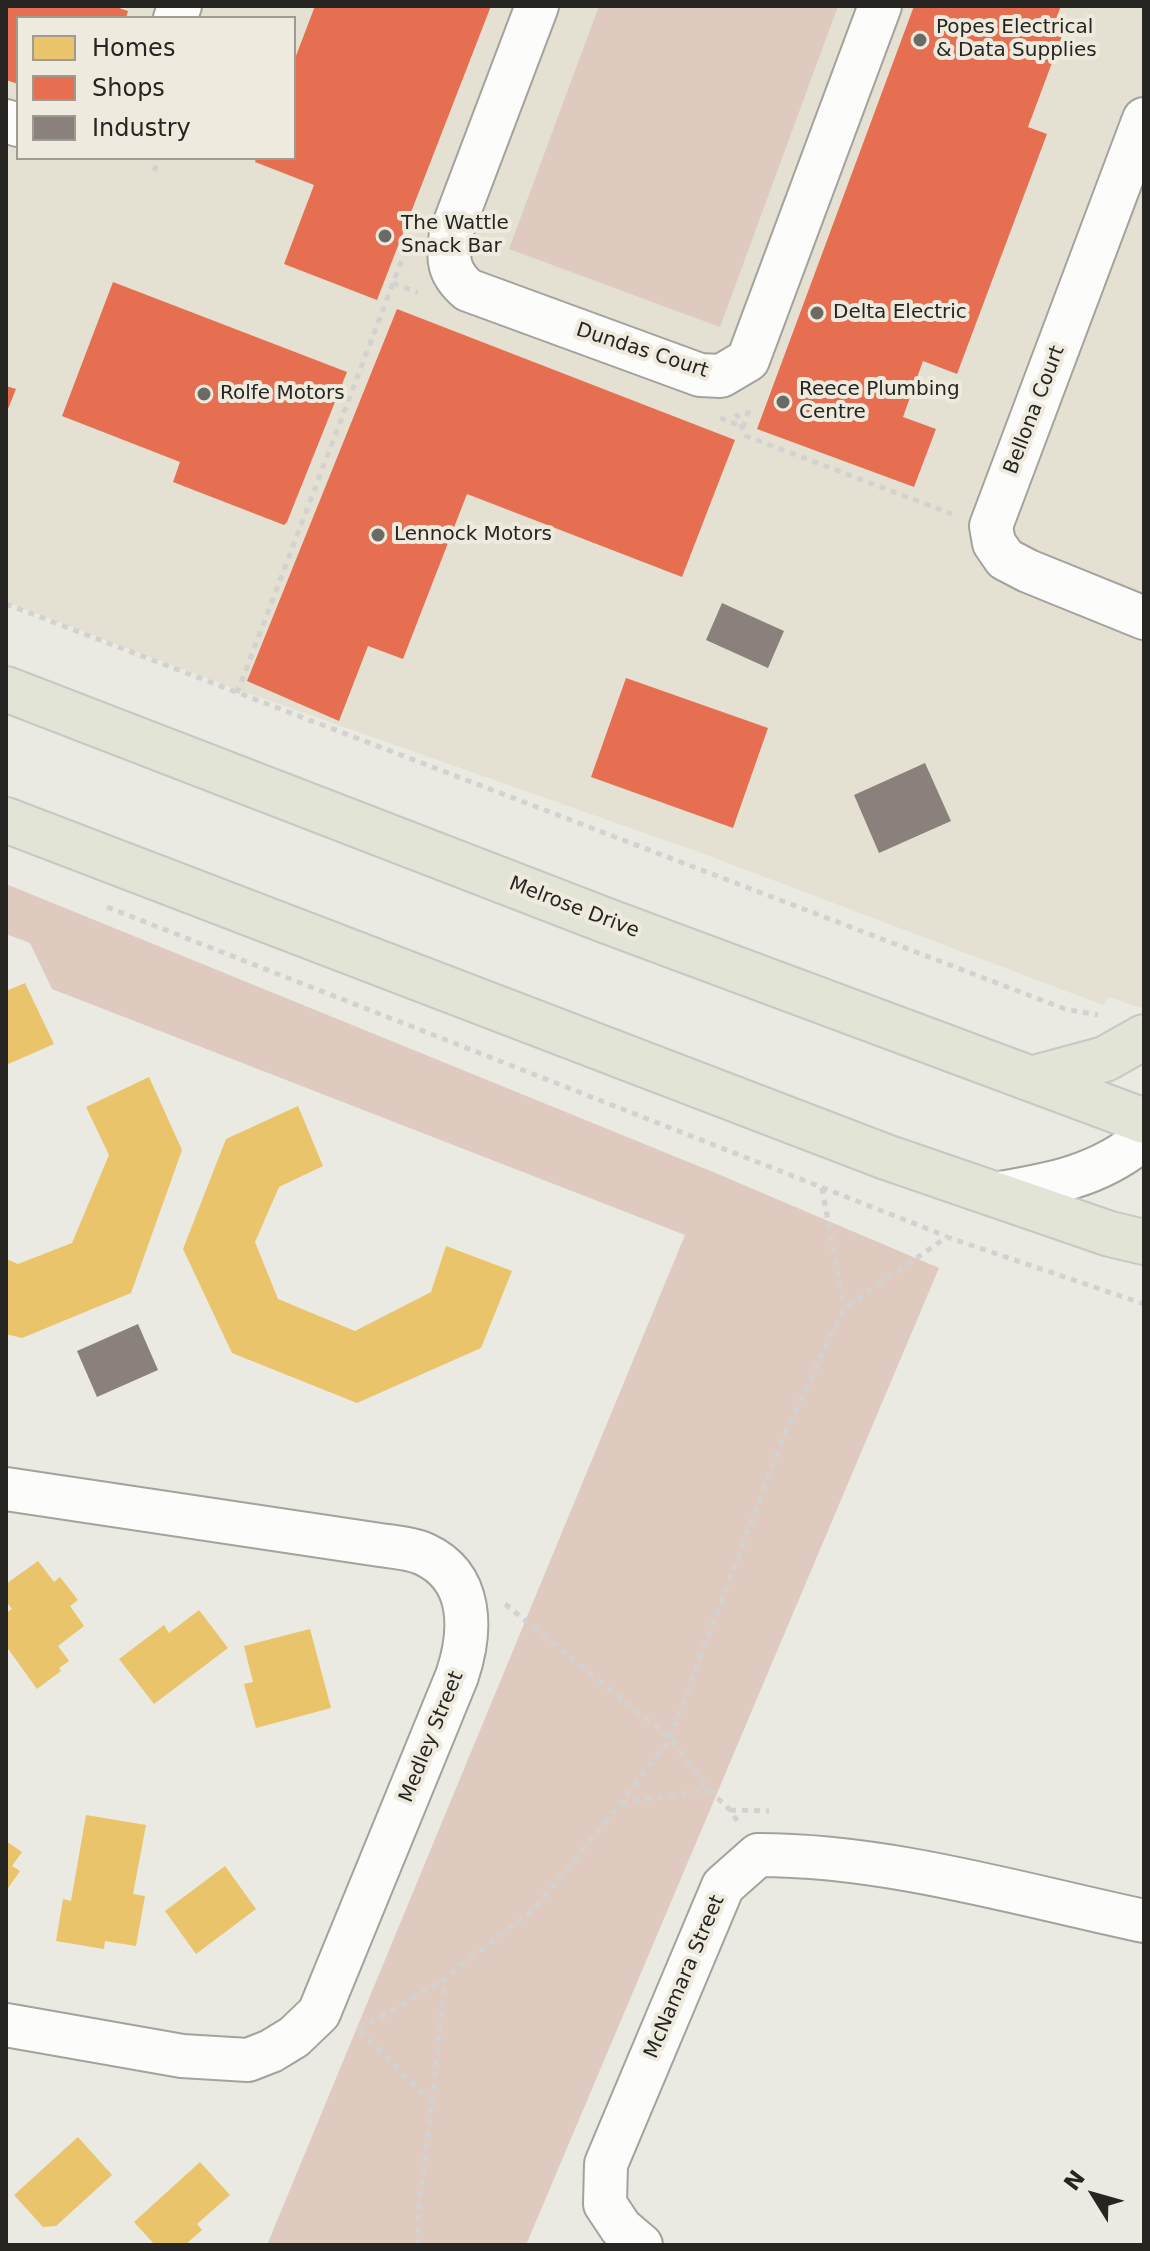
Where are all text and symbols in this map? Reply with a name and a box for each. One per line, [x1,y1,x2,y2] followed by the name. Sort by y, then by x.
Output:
[16,16,296,160] legend
[936,16,1097,63] place label: Popes Electrical & Data Supplies
[911,31,929,49] marker: Popes Electrical & Data Supplies
[92,34,175,62] text: Homes
[92,74,165,102] text: Shops
[92,114,191,142] text: Industry
[401,212,509,259] place label: The Wattle Snack Bar
[376,227,394,245] marker: The Wattle Snack Bar
[833,301,967,325] place label: Delta Electric
[808,304,826,322] marker: Delta Electric
[573,318,711,384] street label: Dundas Court
[999,342,1071,478] street label: Bellona Court
[799,378,960,425] place label: Reece Plumbing Centre
[220,382,345,406] place label: Rolfe Motors
[195,385,213,403] marker: Rolfe Motors
[774,393,792,411] marker: Reece Plumbing Centre
[394,523,552,547] place label: Lennock Motors
[369,526,387,544] marker: Lennock Motors
[505,872,643,944] street label: Melrose Drive
[395,1668,469,1806] street label: Medley Street
[640,1892,730,2062] street label: McNamara Street
[1054,2155,1134,2235] north arrow
[1059,2165,1090,2195] text: N

